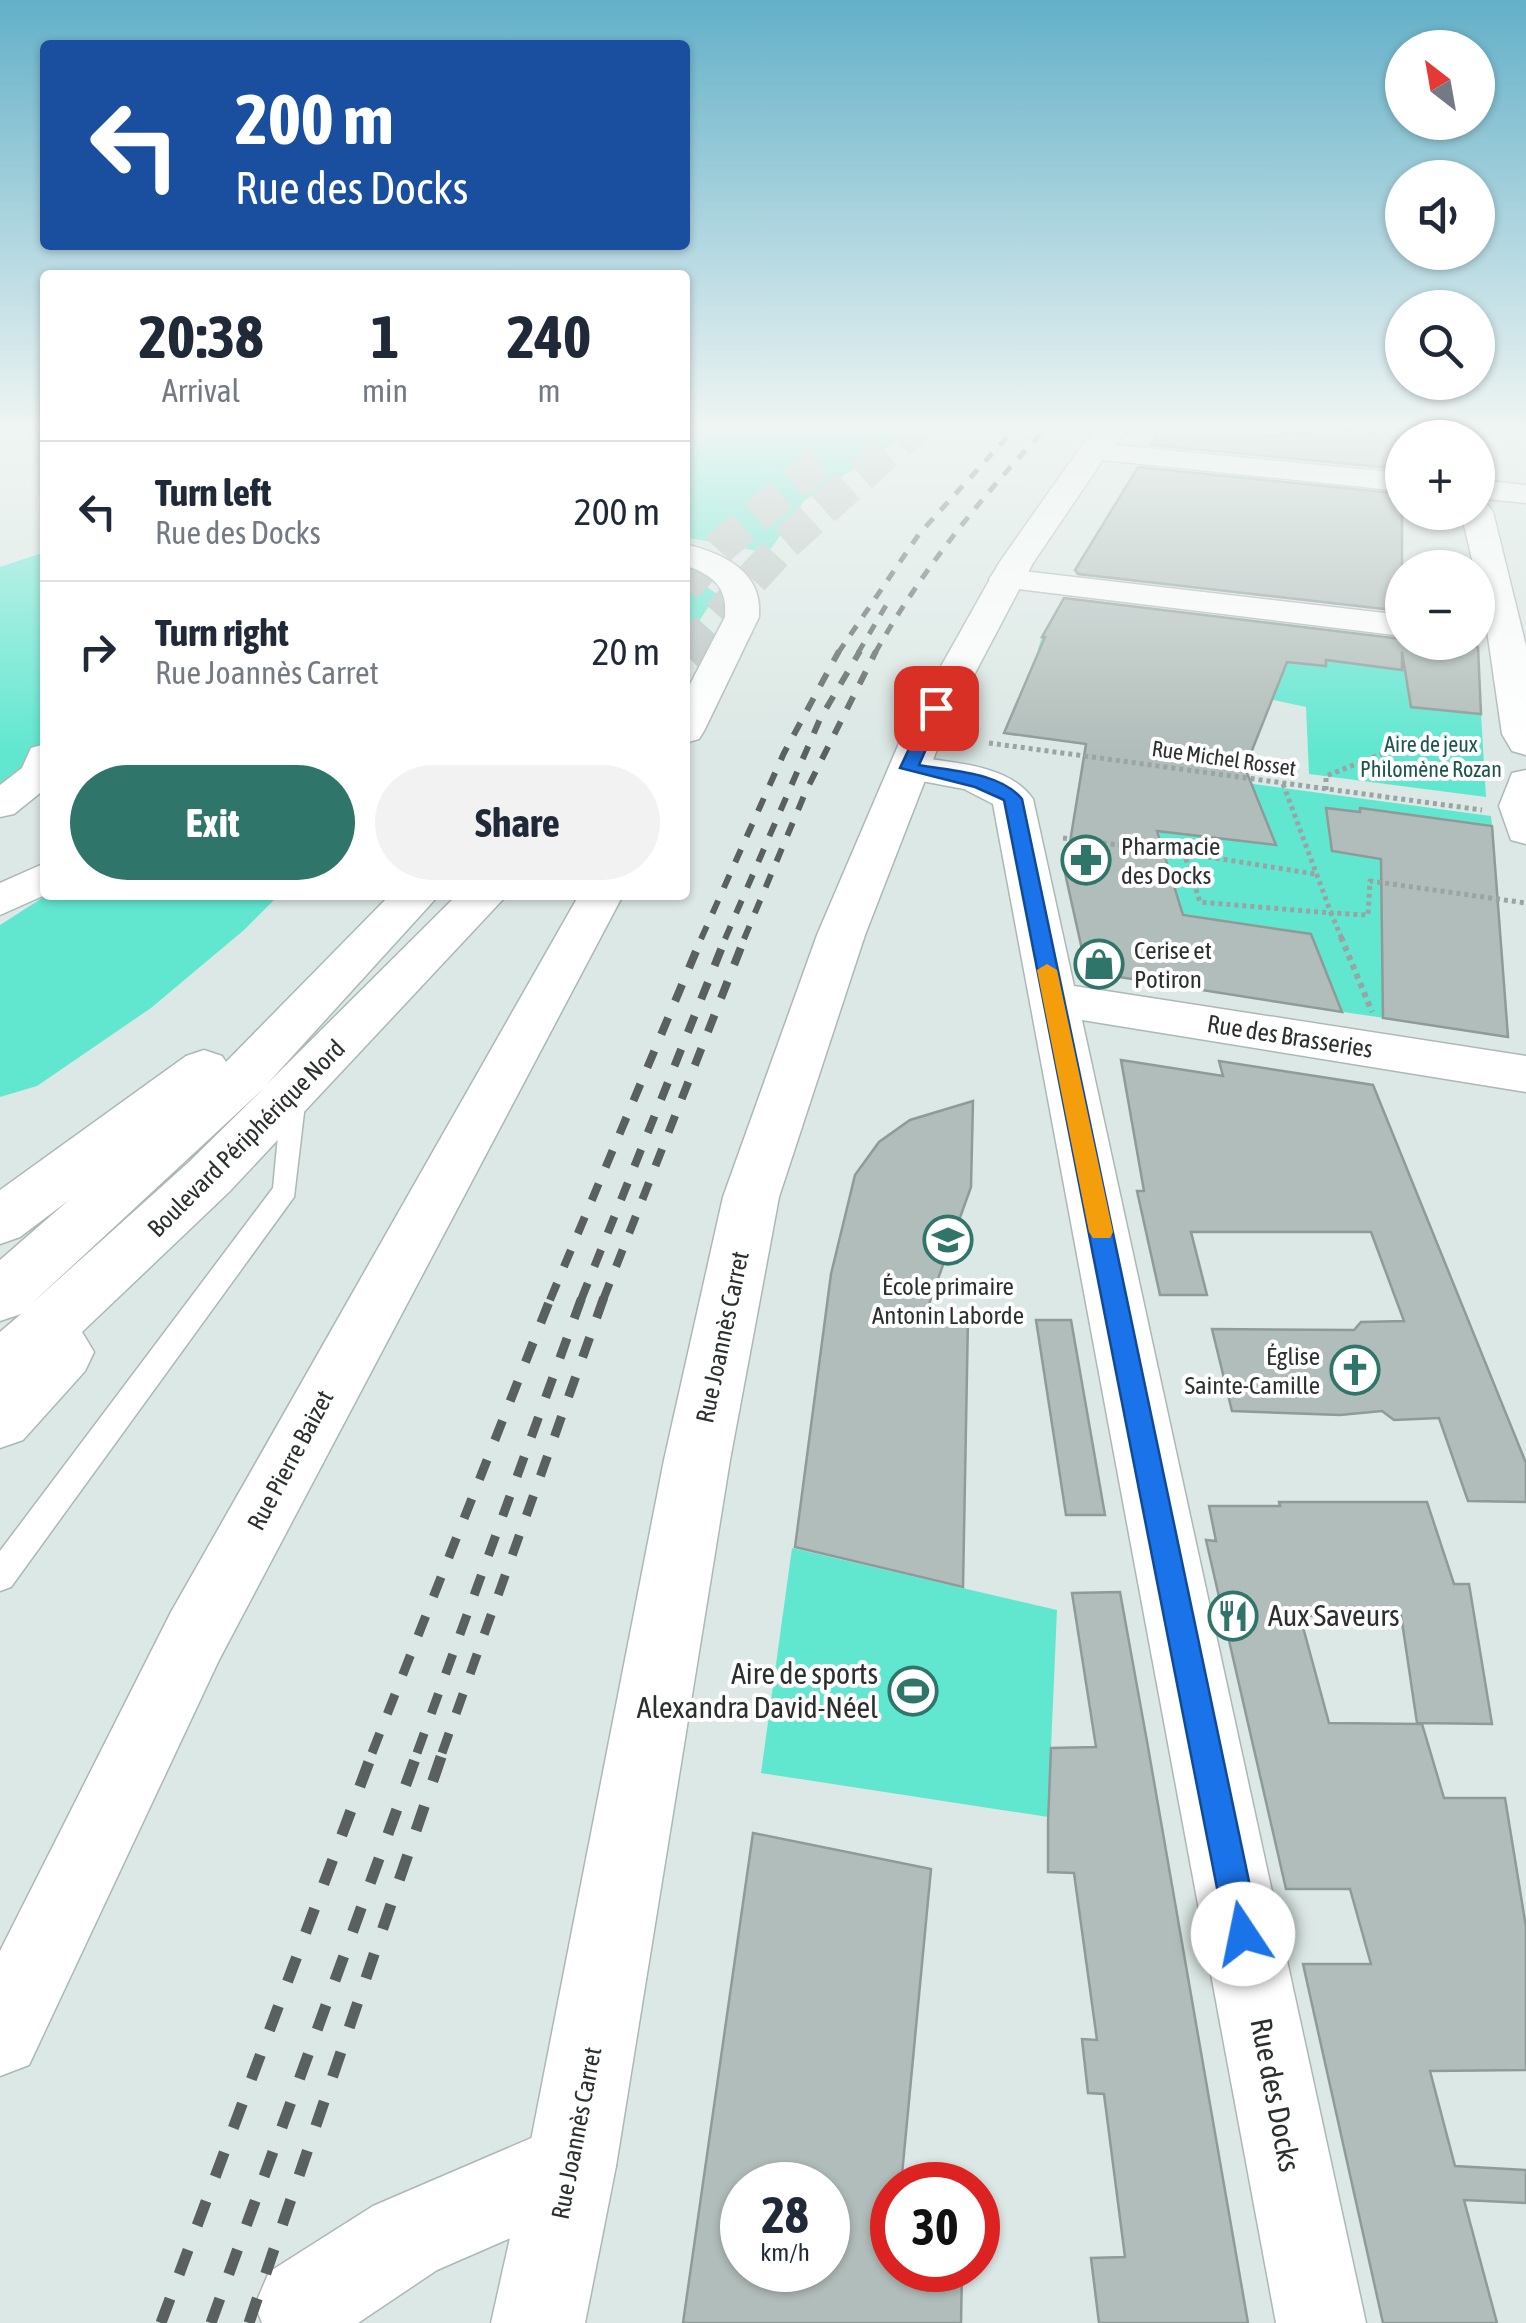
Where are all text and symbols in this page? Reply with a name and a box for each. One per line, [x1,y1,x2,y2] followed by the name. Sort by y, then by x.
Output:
[1385,30,1495,140] north arrow
[1385,30,1495,660] map controls
[235,79,394,159] text: 200 m
[70,80,200,210] icon: left
[1385,160,1495,270] button: sound
[235,162,468,214] text: Rue des Docks
[1385,290,1495,400] button: search
[139,302,263,371] text: 20:38
[371,302,399,371] text: 1
[507,302,591,371] text: 240
[162,372,240,409] text: Arrival
[362,372,408,409] text: min
[537,372,561,409] text: m
[1385,420,1495,530] button: +
[155,471,271,514] text: Turn left
[70,484,125,539] icon: left
[574,490,660,533] text: 200 m
[155,514,321,551] text: Rue des Docks
[1385,550,1495,660] button: −
[155,611,289,654] text: Turn right
[70,624,125,679] icon: right
[592,630,660,673] text: 20 m
[155,654,379,691] text: Rue Joannès Carret
[894,666,979,751] pin
[909,681,964,736] icon: arrive
[1360,731,1502,782] park label: Aire de jeux Philomène Rozan
[1150,735,1298,781] street label: Rue Michel Rosset
[70,765,355,880] button: Exit
[375,765,660,880] button: Share
[1121,832,1220,889] place label: Pharmacie des Docks
[1060,834,1112,886] pharmacy icon: Pharmacie des Docks
[1134,936,1212,993] place label: Cerise et Potiron
[1073,938,1125,990] shop icon: Cerise et Potiron
[1205,1009,1375,1063] street label: Rue des Brasseries
[142,1034,350,1242] street label: Boulevard Périphérique Nord
[922,1214,974,1266] school or university icon: École primaire Antonin Laborde
[690,1249,754,1425] street label: Rue Joannès Carret
[872,1272,1024,1329] place label: École primaire Antonin Laborde
[1184,1342,1320,1399] place label: Église Sainte-Camille
[1329,1344,1381,1396] church icon: Église Sainte-Camille
[241,1385,339,1535] street label: Rue Pierre Baizet
[1207,1590,1259,1642] restaurant icon: Aux Saveurs
[1268,1598,1400,1632] place label: Aux Saveurs
[637,1656,878,1724] place label: Aire de sports Alexandra David-Néel
[887,1665,939,1717] sports icon: Aire de sports Alexandra David-Néel
[1191,1882,1295,1986] position arrow
[1244,2015,1308,2174] street label: Rue des Docks
[546,2045,606,2221] street label: Rue Joannès Carret
[870,2162,1000,2292] speed limit sign: 30
[761,2186,808,2244] text: 28
[760,2238,810,2266] text: km/h

